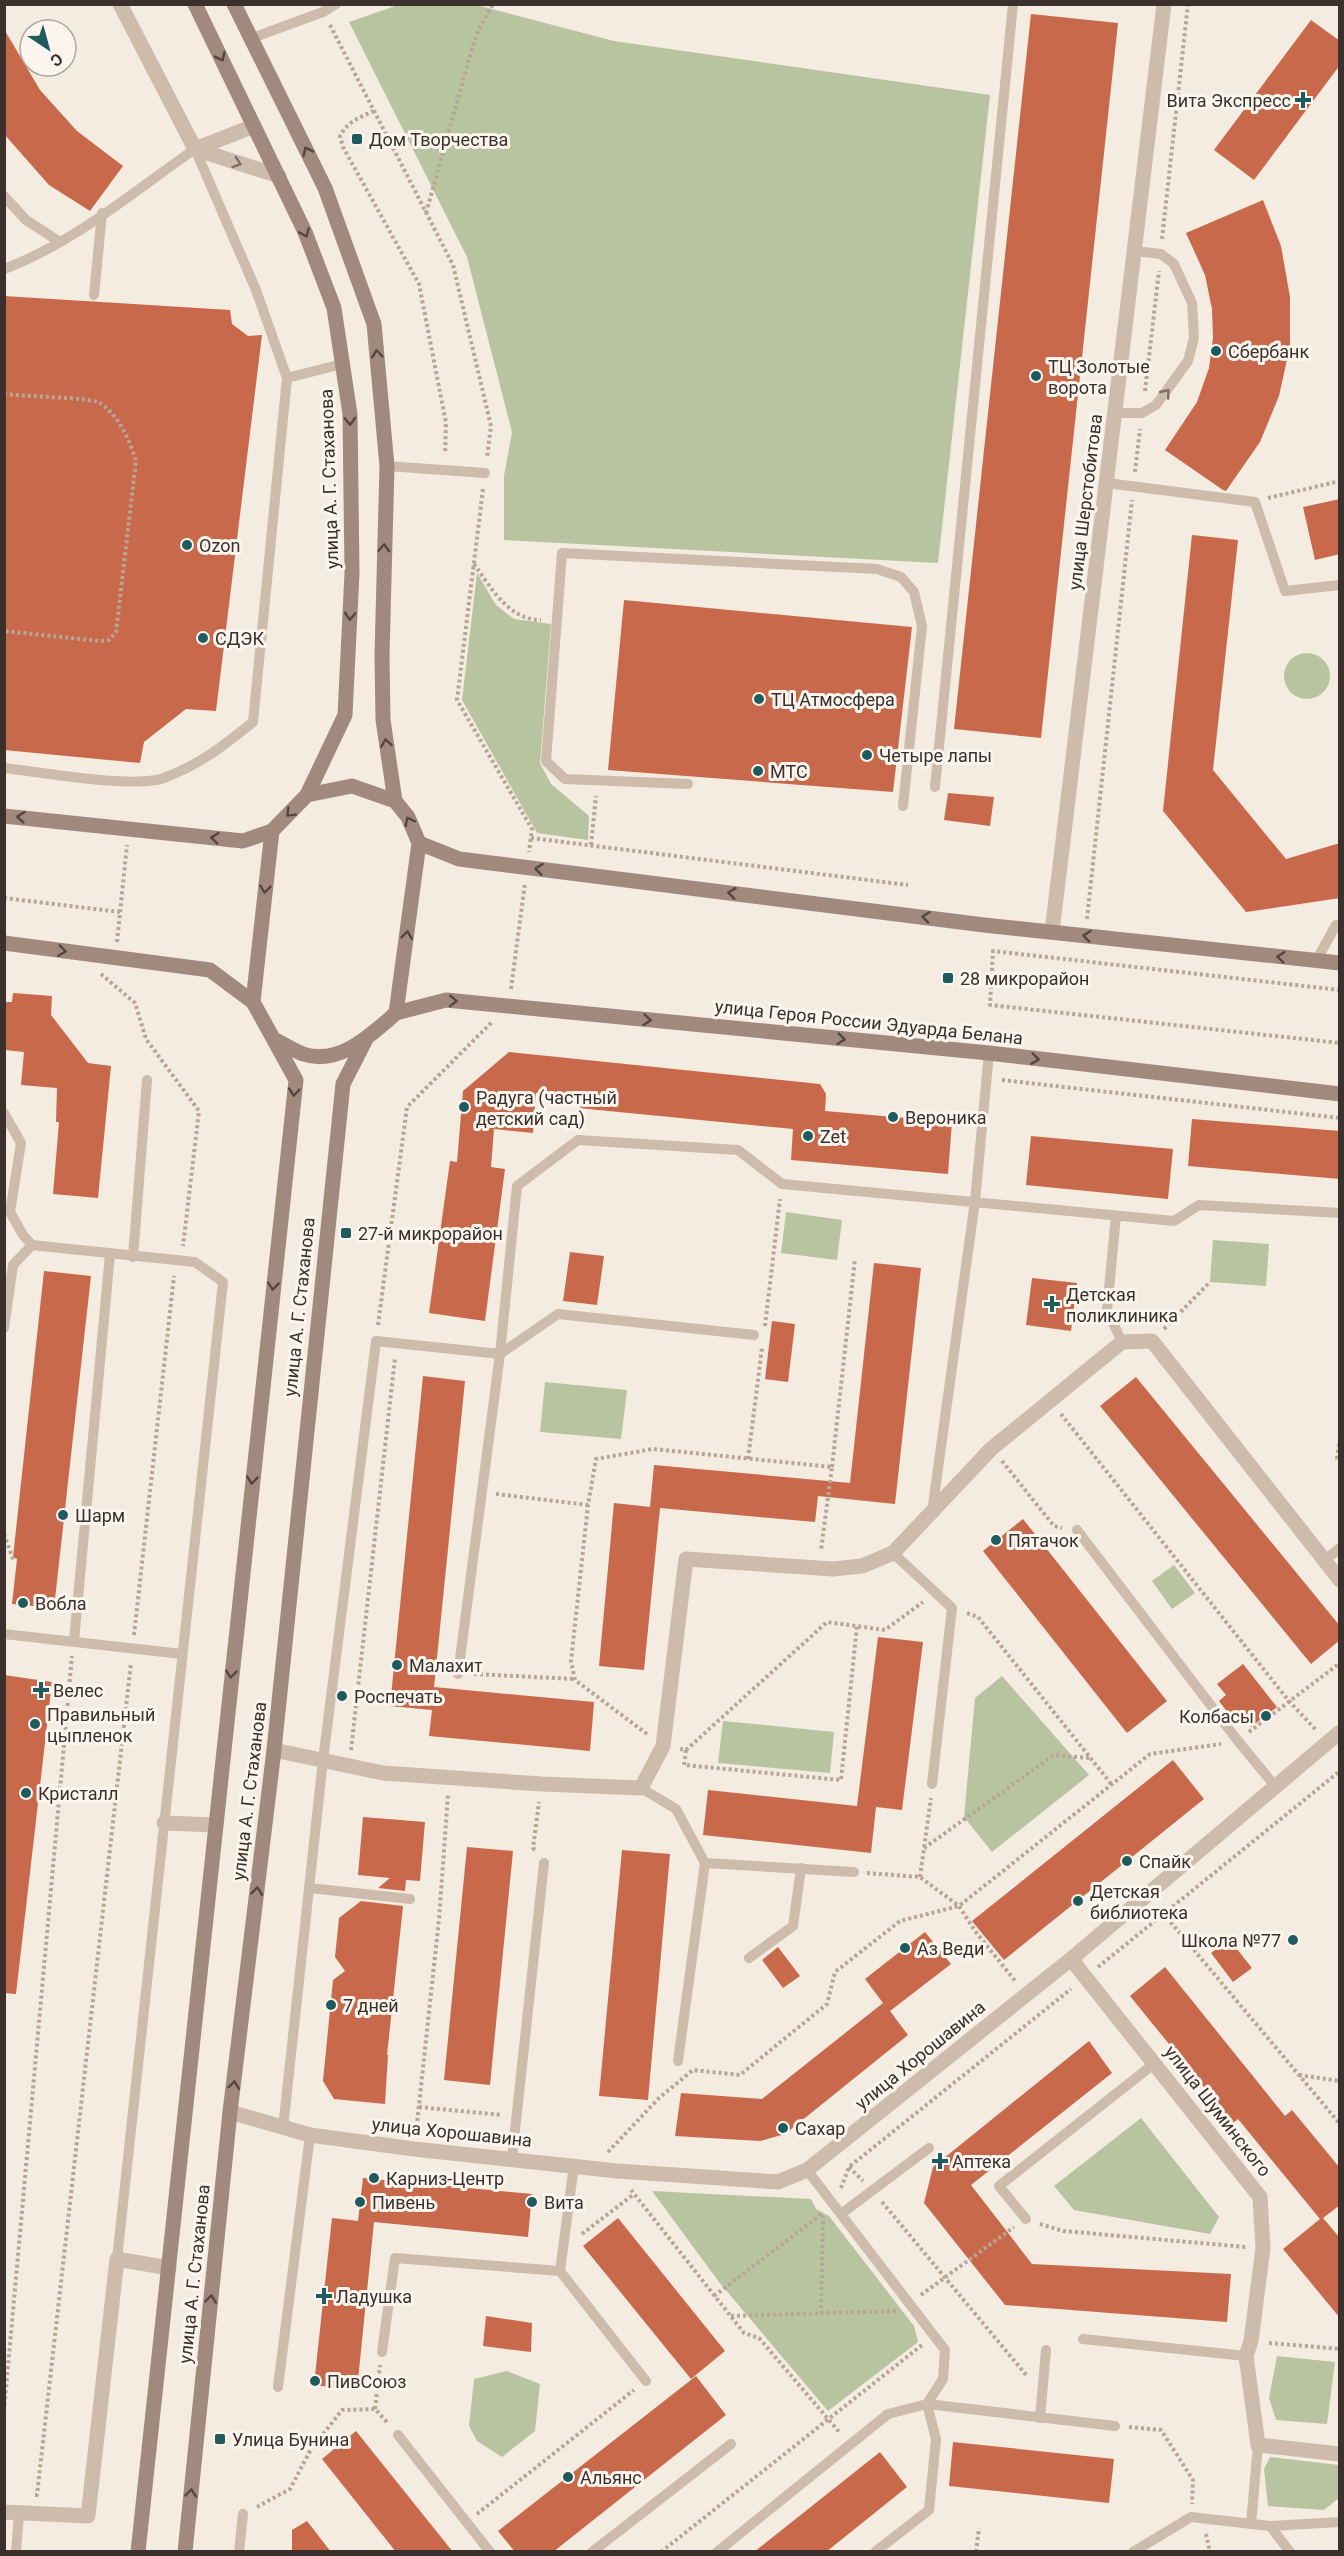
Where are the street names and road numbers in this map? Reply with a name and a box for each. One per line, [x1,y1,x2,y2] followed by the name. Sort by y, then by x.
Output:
[315,389,343,569] street label: улица А. Г. Стаханова
[1064,413,1106,591] street label: улица Шерстобитова
[714,995,1024,1049] street label: улица Героя России Эдуарда Белана
[279,1216,319,1398] street label: улица А. Г. Стаханова
[228,1700,270,1882] street label: улица А. Г. Стаханова
[851,1996,989,2114] street label: улица Хорошавина
[1160,2041,1276,2181] street label: улица Шуминского
[371,2113,533,2151] street label: улица Хорошавина
[174,2183,214,2365] street label: улица А. Г. Стаханова

